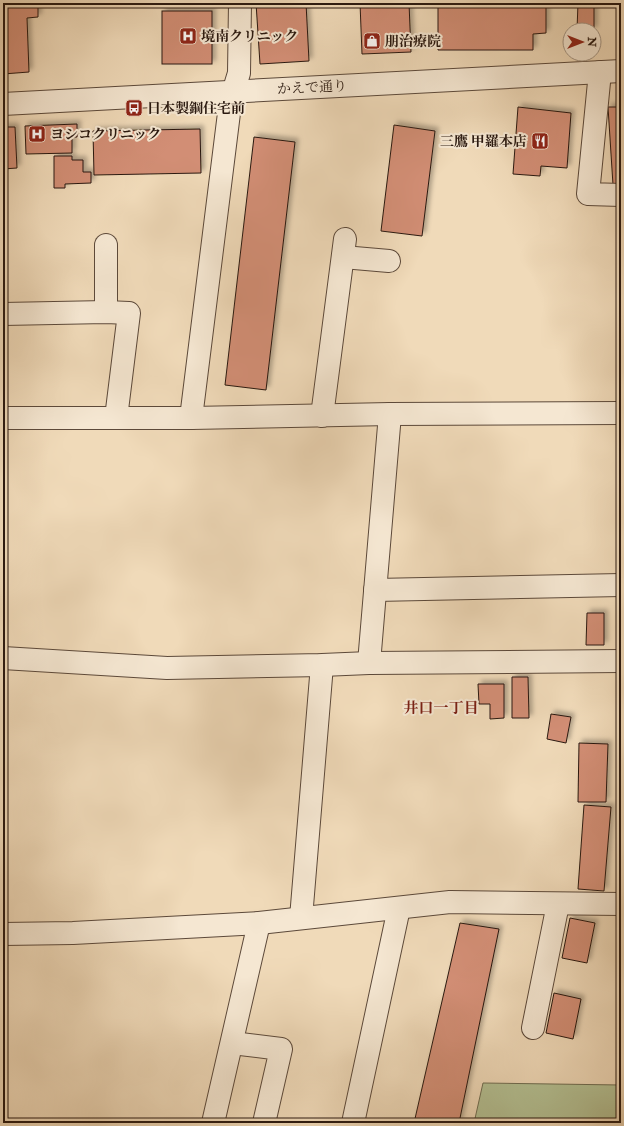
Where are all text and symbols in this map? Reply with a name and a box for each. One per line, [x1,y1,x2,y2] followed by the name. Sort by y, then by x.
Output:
[562,22,602,62] north arrow
[178,26,198,46] hospital icon: 境南クリニック
[201,28,298,45] place label: 境南クリニック
[362,31,382,51] shop icon: 朋治療院
[385,33,441,50] place label: 朋治療院
[585,36,598,48] text: N
[277,77,347,98] street label: かえで通り
[124,98,144,118] bus stop icon: 日本製鋼住宅前
[147,100,245,117] place label: 日本製鋼住宅前
[27,124,47,144] hospital icon: ヨシコクリニック
[50,126,161,143] place label: ヨシコクリニック
[530,131,550,151] restaurant icon: 三鷹 甲羅本店
[440,133,527,150] place label: 三鷹 甲羅本店
[403,699,479,718] district label: 井口一丁目

